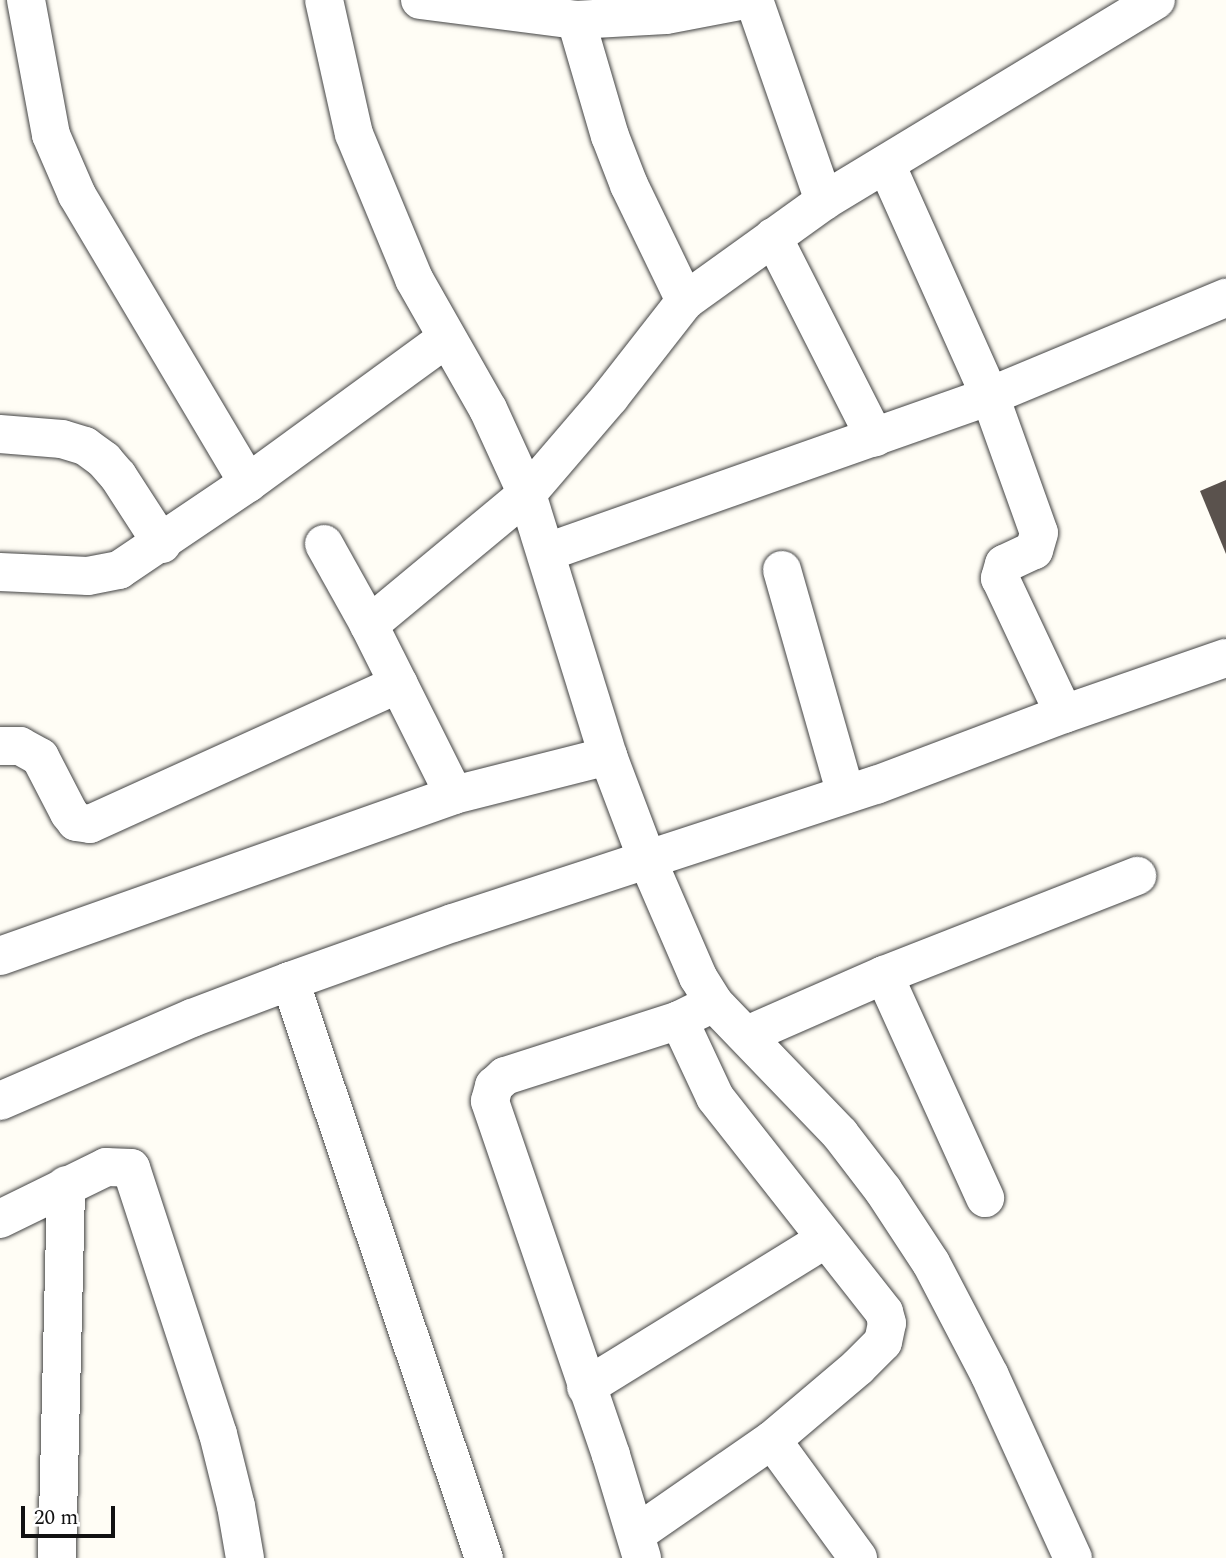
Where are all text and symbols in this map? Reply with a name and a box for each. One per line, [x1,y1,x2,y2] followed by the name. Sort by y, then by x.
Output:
[24,1492,119,1536] scale bar
[34,1502,78,1534] text: 20 m

